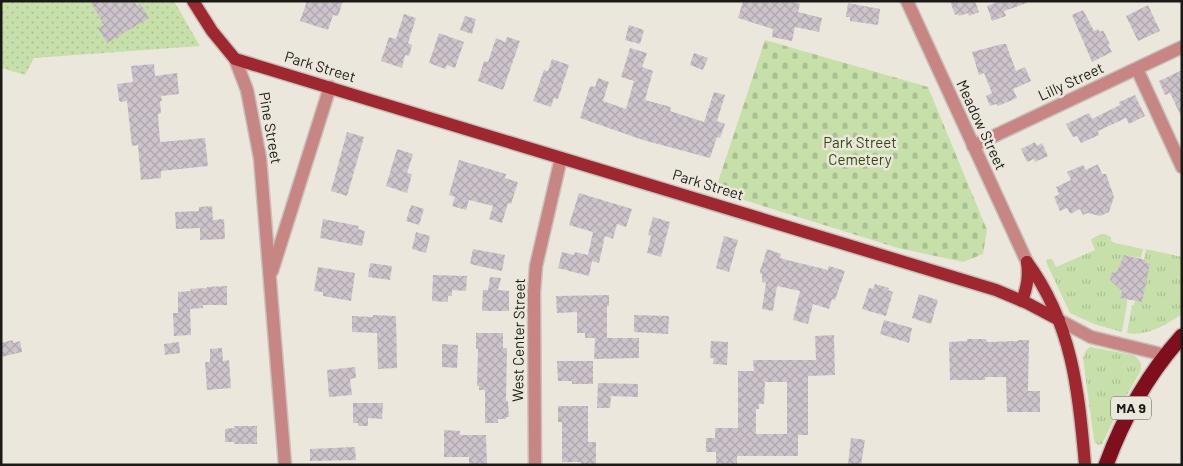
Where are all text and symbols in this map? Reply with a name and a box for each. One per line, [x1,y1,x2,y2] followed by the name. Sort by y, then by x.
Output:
[283,47,358,85] street label: Park Street
[1035,58,1106,104] street label: Lilly Street
[953,77,1011,172] street label: Meadow Street
[256,90,286,165] street label: Pine Street
[823,133,897,168] park label: Park Street Cemetery
[671,165,746,203] street label: Park Street
[508,278,528,402] street label: West Center Street
[1111,396,1151,419] road number: MA 9

